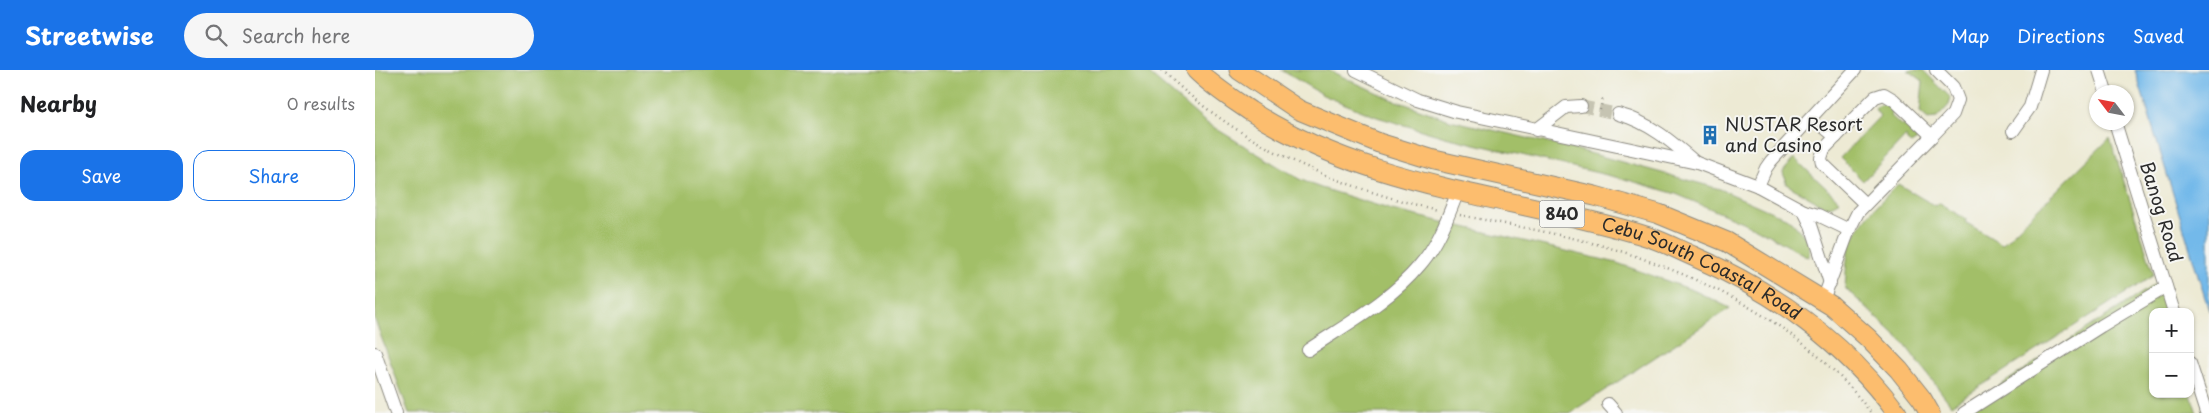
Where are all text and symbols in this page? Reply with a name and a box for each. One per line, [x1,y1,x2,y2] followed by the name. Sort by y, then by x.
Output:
[184,13,534,58] search box
[25,17,154,53] text: Streetwise
[202,21,230,49] icon: search
[242,21,350,49] text: Search here
[1951,22,1989,49] text: Map
[2017,22,2105,49] text: Directions
[2133,22,2184,49] text: Saved
[2089,85,2134,130] north arrow
[20,87,97,119] text: Nearby
[287,91,355,115] text: 0 results
[1725,110,1863,158] place label: NUSTAR Resort and Casino
[1699,124,1721,146] building icon: NUSTAR Resort and Casino
[20,150,183,201] button: Save
[193,150,355,201] button: Share
[2134,158,2191,265] street label: Banog Road
[1539,200,1585,228] road number: 840
[1599,209,1808,326] street label: Cebu South Coastal Road
[2149,308,2194,398] map controls
[2149,308,2194,353] button: +
[2149,353,2194,398] button: −

